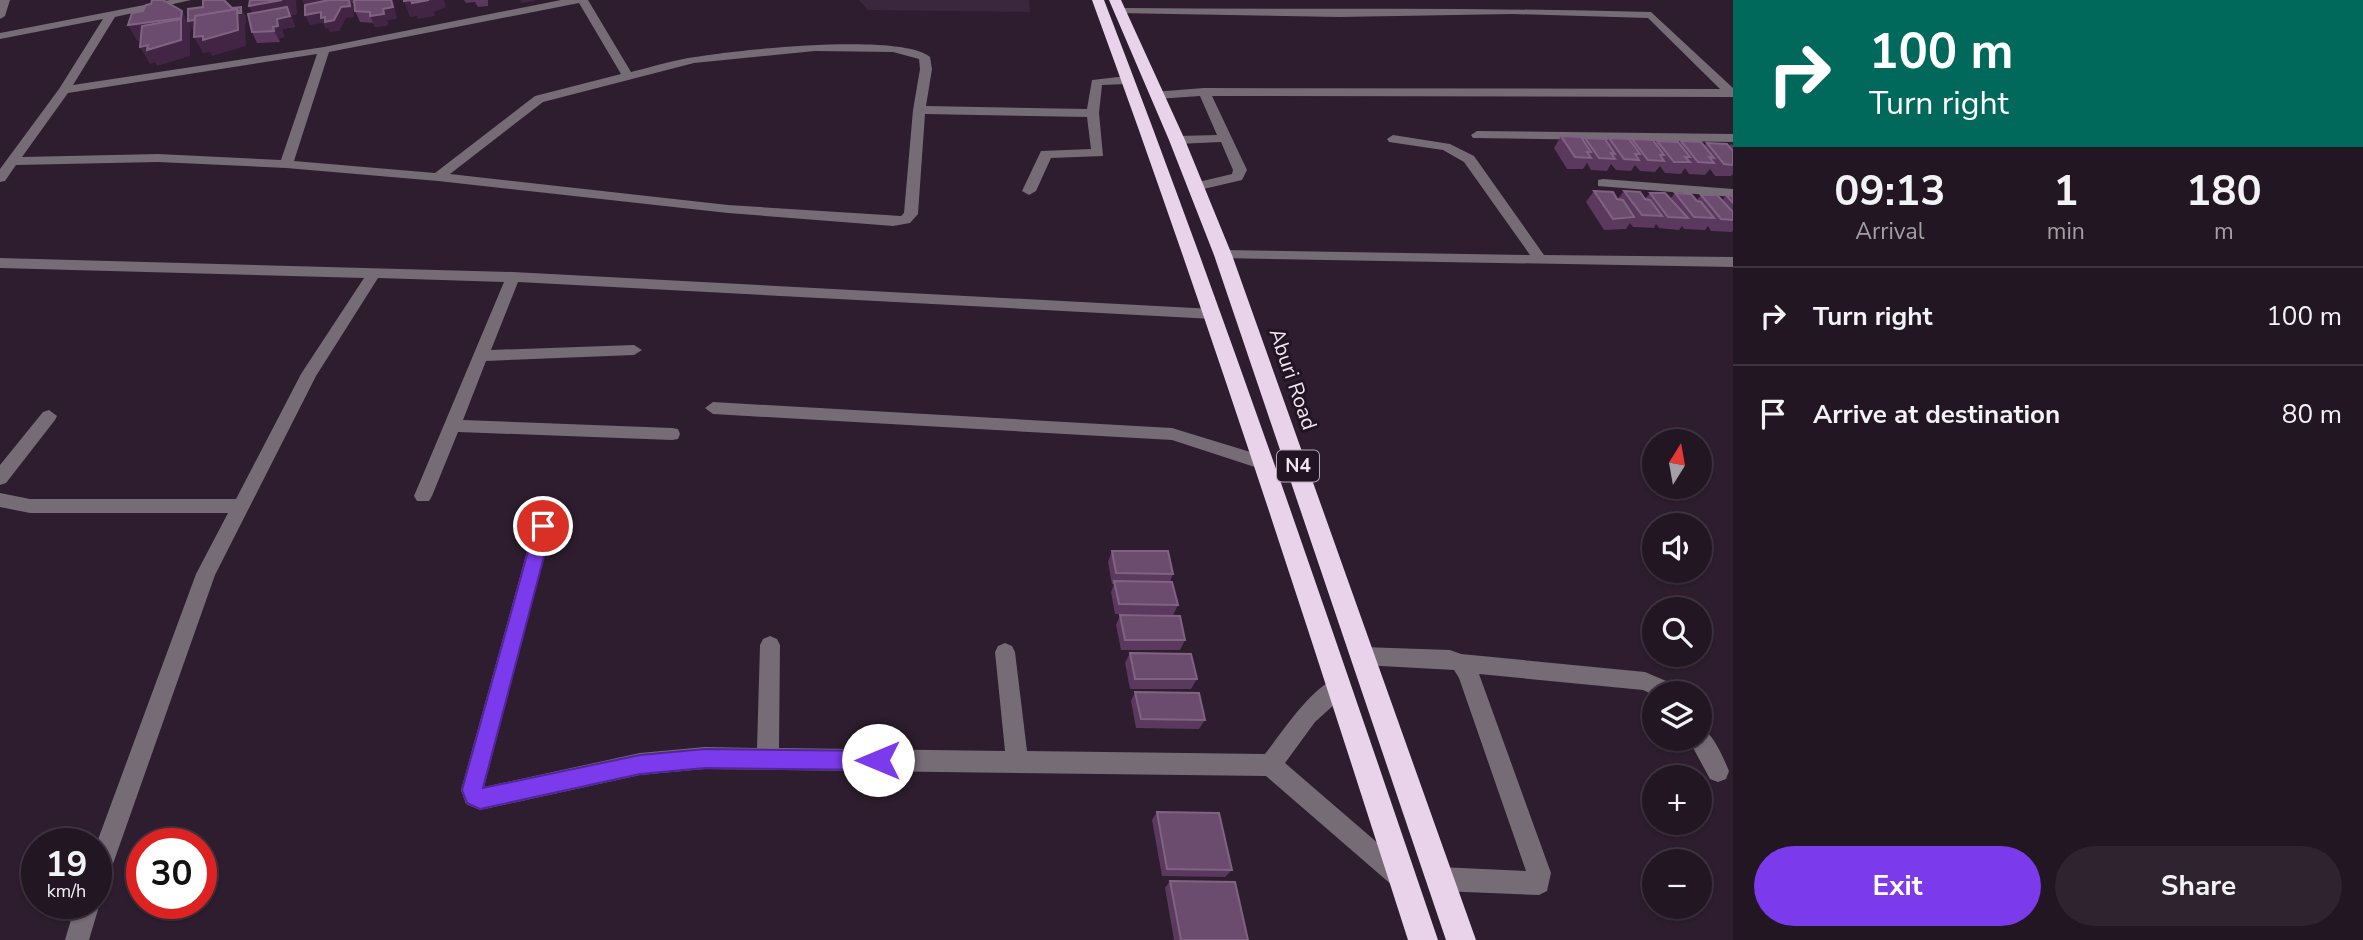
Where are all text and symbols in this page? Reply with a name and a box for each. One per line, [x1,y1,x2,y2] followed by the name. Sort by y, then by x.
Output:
[1869,18,2013,85] text: 100 m
[1754,28,1845,119] icon: right
[1869,82,2009,125] text: Turn right
[1834,163,1945,220] text: 09:13
[2053,163,2078,220] text: 1
[2186,163,2262,220] text: 180
[1855,216,1924,247] text: Arrival
[2047,216,2085,247] text: min
[2214,216,2234,247] text: m
[1754,297,1792,335] icon: right
[1813,299,1932,334] text: Turn right
[2266,299,2342,334] text: 100 m
[1263,324,1323,434] street label: Aburi Road
[1754,395,1792,433] icon: arrive
[1813,397,2060,432] text: Arrive at destination
[2282,397,2342,432] text: 80 m
[1642,429,1712,499] north arrow
[1642,429,1712,919] map controls
[1277,450,1319,481] road number: N4
[513,496,573,556] pin
[524,507,562,545] icon: arrive
[1642,513,1712,583] button: sound
[1642,597,1712,667] button: search
[1642,681,1712,751] button: layers
[841,723,915,797] position arrow
[1642,765,1712,835] button: +
[126,828,217,919] speed limit sign: 30
[45,841,88,888] text: 19
[1754,846,2041,926] button: Exit
[2055,846,2342,926] button: Share
[1642,849,1712,919] button: −
[47,879,86,903] text: km/h

